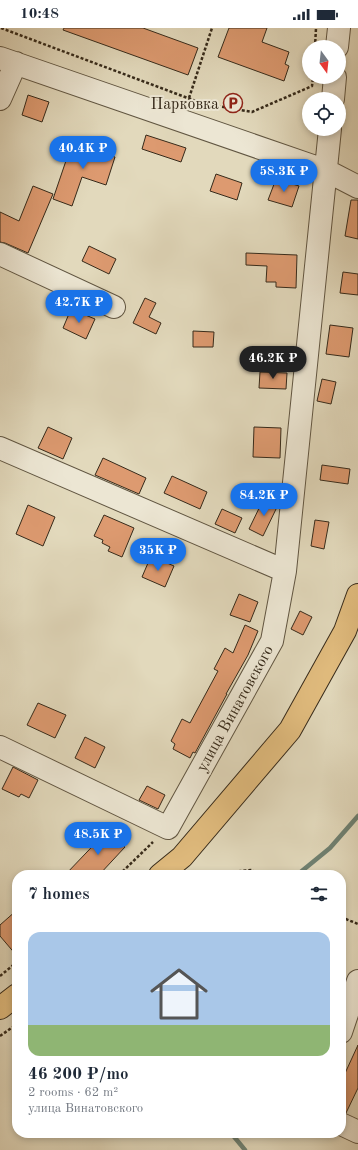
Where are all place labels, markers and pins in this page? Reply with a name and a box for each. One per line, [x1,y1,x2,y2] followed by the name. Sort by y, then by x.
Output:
[222,92,244,114] parking icon: Парковка
[151,97,219,113] place label: Парковка
[46,136,120,170] pin: 40.4K ₽
[247,159,321,193] pin: 58.3K ₽
[42,290,116,324] pin: 42.7K ₽
[236,346,310,380] pin: 46.2K ₽
[227,483,301,517] pin: 84.2K ₽
[130,538,186,572] pin: 35K ₽
[61,822,135,856] pin: 48.5K ₽

